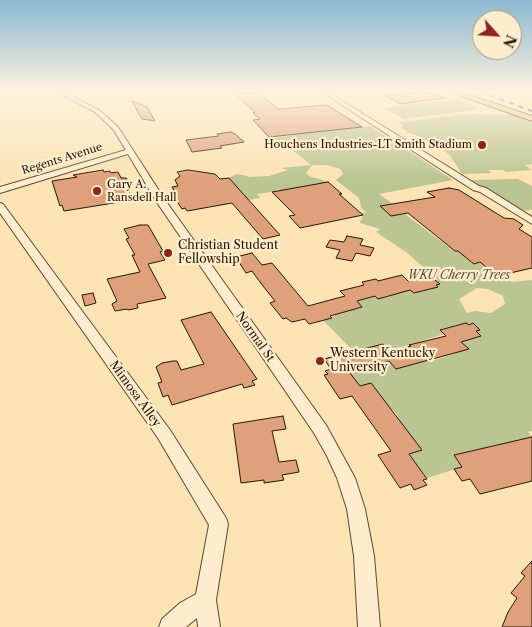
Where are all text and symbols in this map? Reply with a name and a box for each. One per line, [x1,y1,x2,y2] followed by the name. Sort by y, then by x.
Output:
[472,10,522,60] north arrow
[499,32,520,51] text: N
[264,138,472,152] place label: Houchens Industries-LT Smith Stadium
[476,139,488,151] marker: Houchens Industries-LT Smith Stadium
[20,140,104,178] street label: Regents Avenue
[107,178,177,204] place label: Gary A. Ransdell Hall
[91,185,103,197] marker: Gary A. Ransdell Hall
[178,239,278,267] place label: Christian Student Fellowship
[162,247,174,259] marker: Christian Student Fellowship
[408,269,510,283] park label: WKU Cherry Trees
[233,309,277,365] street label: Normal St
[330,347,435,375] place label: Western Kentucky University
[314,355,326,367] marker: Western Kentucky University
[106,358,164,430] street label: Mimosa Alley

